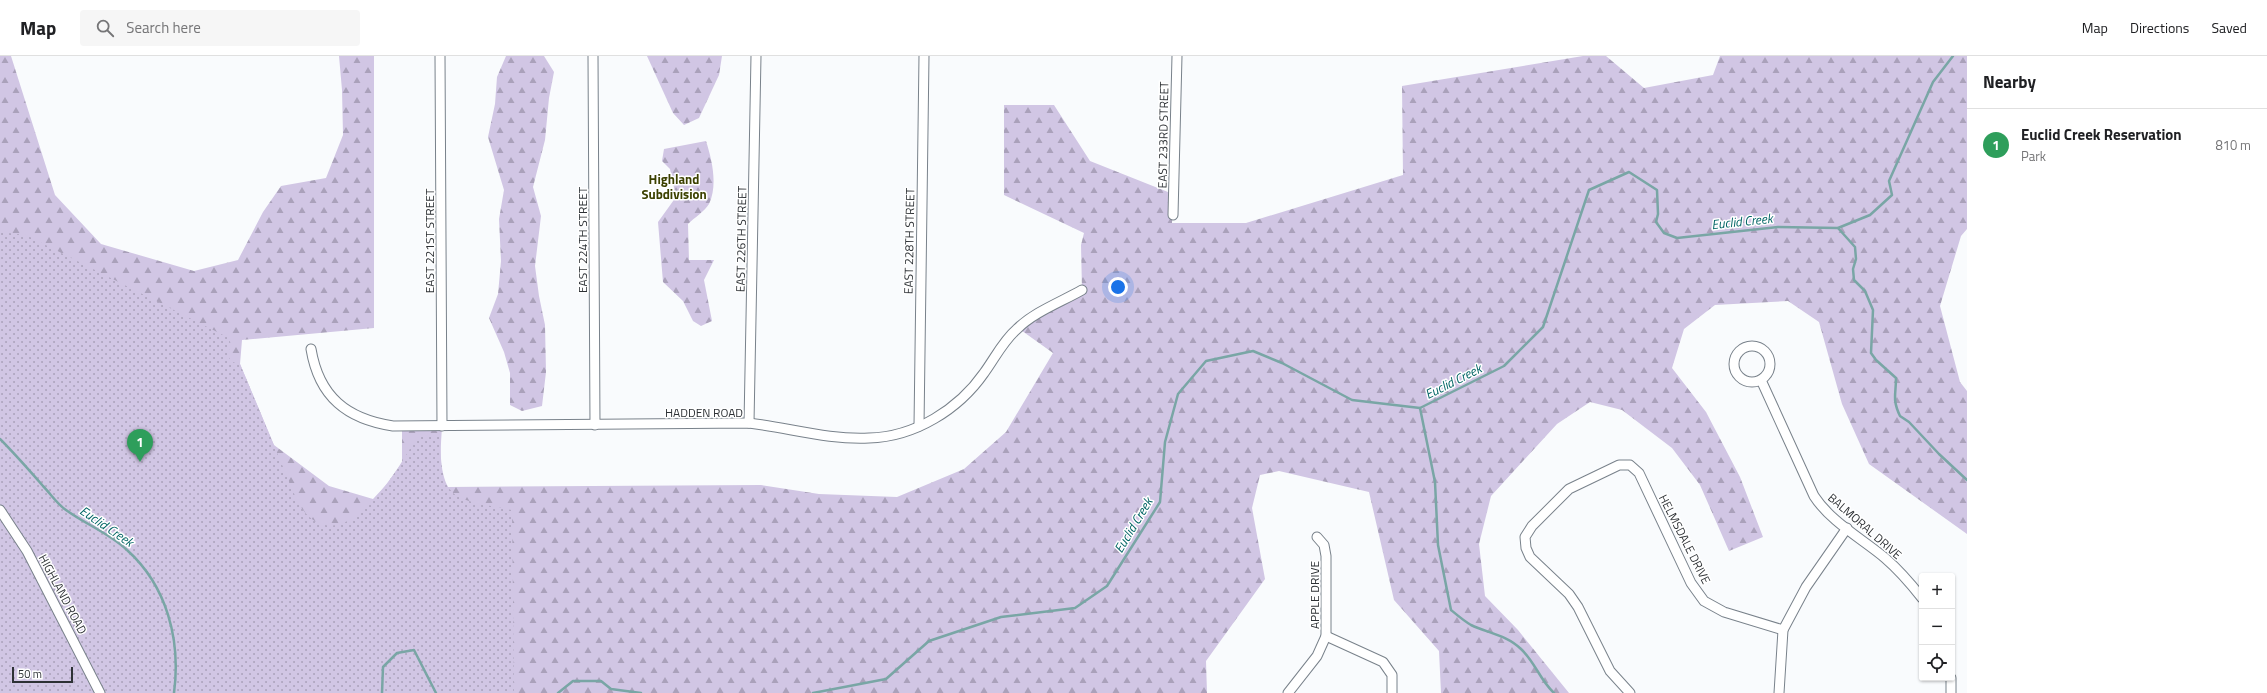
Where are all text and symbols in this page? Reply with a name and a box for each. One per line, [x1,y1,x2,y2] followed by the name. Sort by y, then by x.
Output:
[80,10,360,46] search box
[20,13,56,42] text: Map
[126,16,201,39] text: Search here
[94,17,116,39] icon: search
[2082,17,2108,38] text: Map
[2130,17,2189,38] text: Directions
[2211,17,2247,38] text: Saved
[1983,69,2036,95] text: Nearby
[1153,81,1173,189] street label: EAST 233RD STREET
[2021,123,2182,146] text: Euclid Creek Reservation
[1992,135,2000,155] text: 1
[2215,135,2251,155] text: 810 m
[2021,146,2046,166] text: Park
[641,169,707,204] district label: Highland Subdivision
[731,185,751,292] street label: EAST 226TH STREET
[573,186,592,293] street label: EAST 224TH STREET
[899,187,919,294] street label: EAST 228TH STREET
[420,188,439,293] street label: EAST 221ST STREET
[1710,208,1776,234] water label: Euclid Creek
[1108,277,1128,297] your location
[1421,357,1487,404] water label: Euclid Creek
[665,403,743,422] street label: HADDEN ROAD
[127,429,153,462] pin: 1
[1824,488,1906,564] street label: BALMORAL DRIVE
[1654,491,1716,588] street label: HELMSDALE DRIVE
[1109,492,1158,556] water label: Euclid Creek
[76,501,140,553] water label: Euclid Creek
[34,551,92,638] street label: HIGHLAND ROAD
[1305,561,1324,629] street label: APPLE DRIVE
[1919,573,1955,681] map controls
[1919,573,1955,609] button: +
[1919,609,1955,645] button: −
[1919,645,1955,681] button: locate
[12,665,73,684] scale bar
[18,666,42,682] text: 50 m

